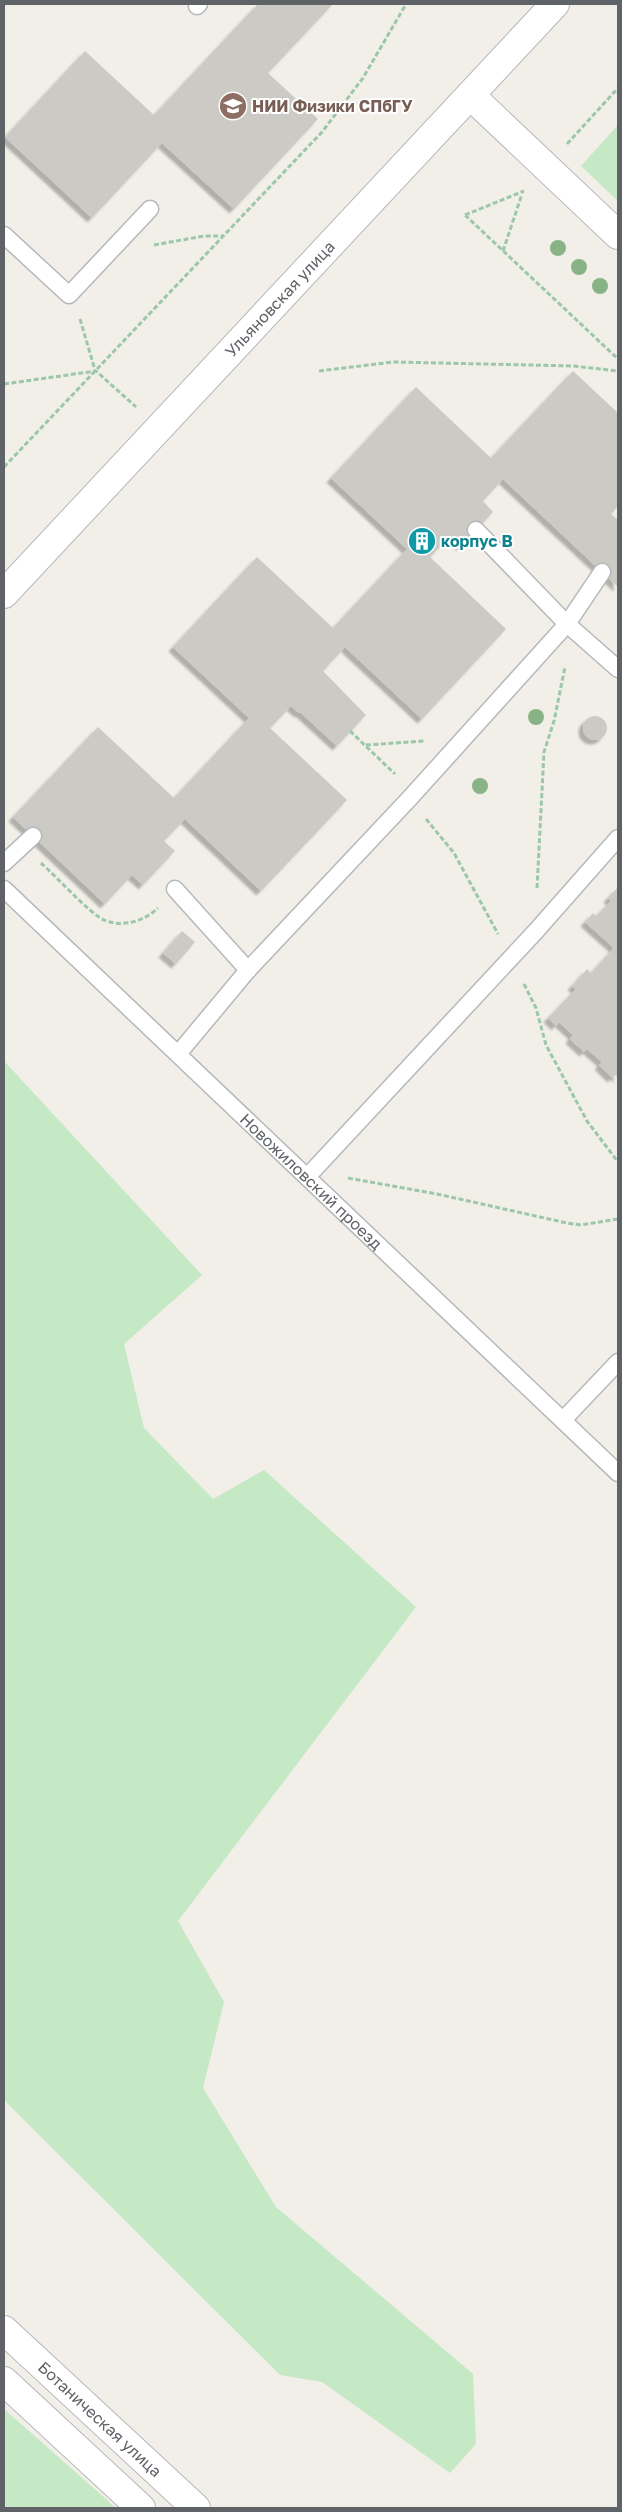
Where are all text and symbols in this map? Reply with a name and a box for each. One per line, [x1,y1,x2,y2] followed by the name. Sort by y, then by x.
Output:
[218,91,248,121] school or university icon: НИИ Физики СПбГУ
[252,96,413,116] place label: НИИ Физики СПбГУ
[221,236,339,361] street label: Ульяновская улица
[407,526,437,556] building icon: корпус В
[441,531,513,551] place label: корпус В
[236,1109,387,1254] street label: Новожиловский проезд
[34,2357,166,2481] street label: Ботаническая улица

